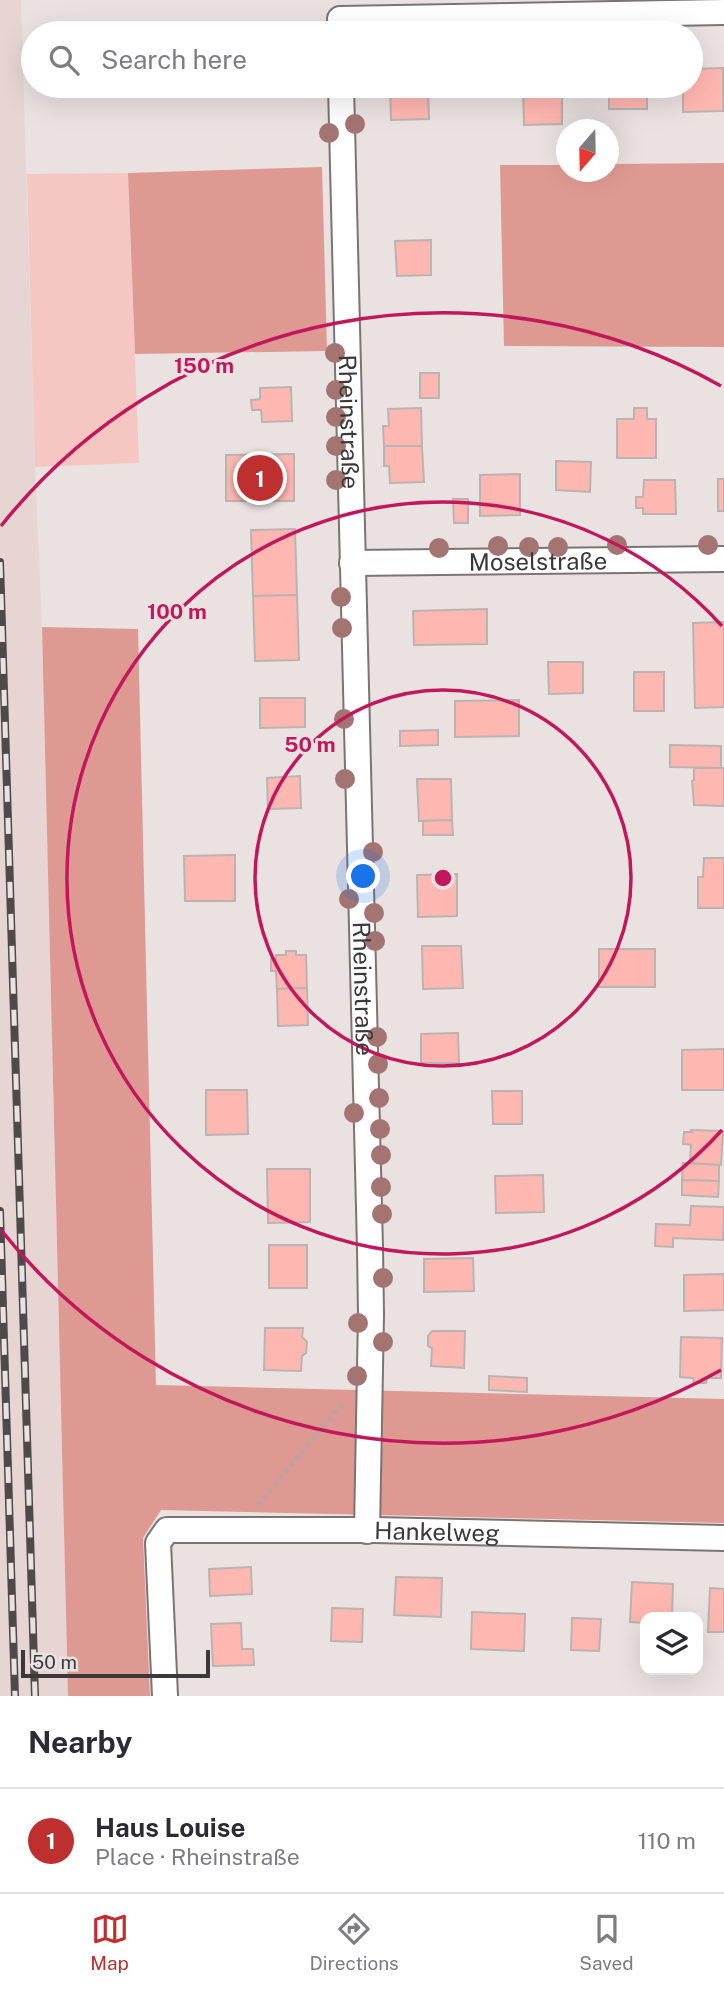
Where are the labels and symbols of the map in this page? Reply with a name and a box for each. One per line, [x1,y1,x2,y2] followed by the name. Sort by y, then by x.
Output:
[556,119,619,182] north arrow
[174,353,234,378] text: 150 m
[334,354,365,490] street label: Rheinstraße
[237,452,283,504] pin: 1
[469,546,607,576] street label: Moselstraße
[147,599,207,624] text: 100 m
[284,732,336,757] text: 50 m
[346,859,380,893] your location
[431,866,455,890] centre of rings
[348,921,379,1056] street label: Rheinstraße
[374,1516,500,1547] street label: Hankelweg
[21,1647,210,1679] scale bar

